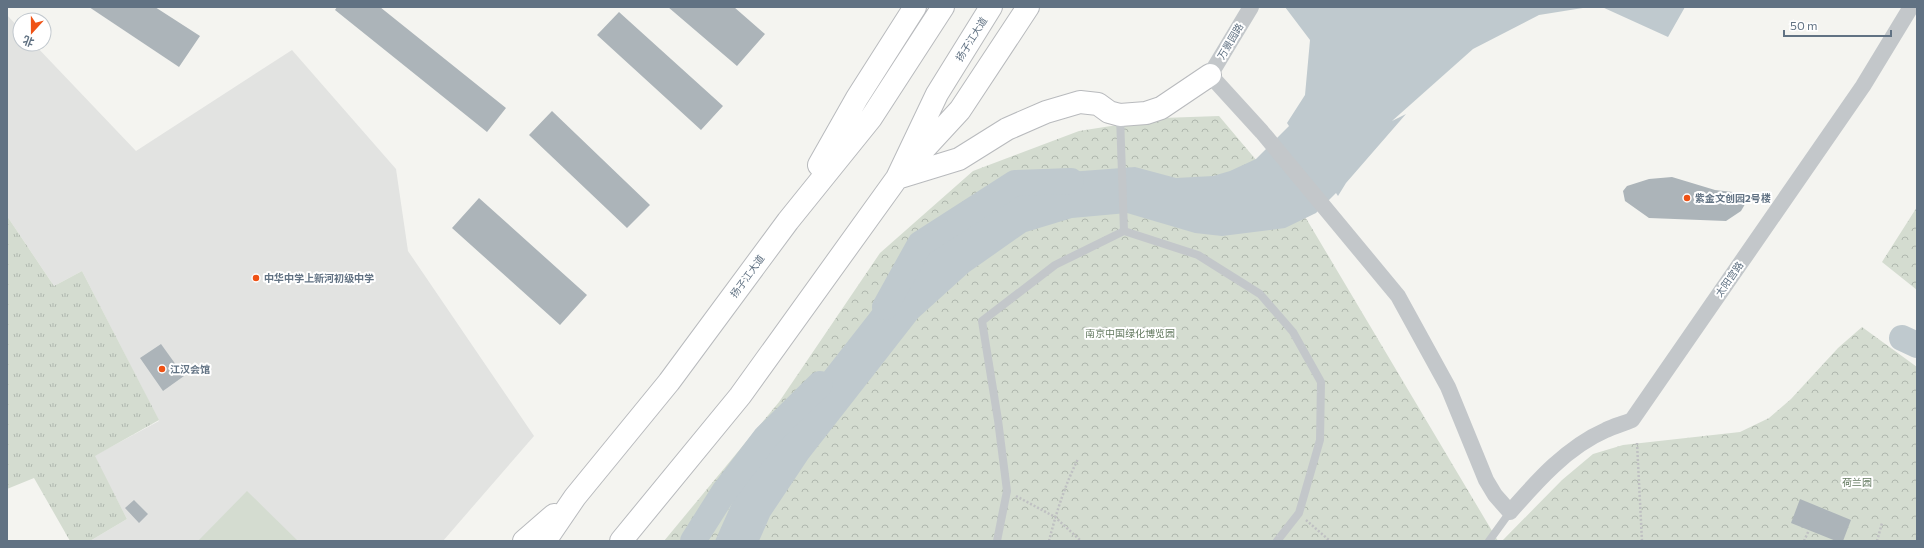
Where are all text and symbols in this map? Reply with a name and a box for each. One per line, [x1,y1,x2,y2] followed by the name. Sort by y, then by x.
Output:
[12,12,52,52] north arrow
[1784,12,1891,38] scale bar
[953,15,989,63] street label: 扬子江大道
[1790,18,1818,32] text: 50 m
[1215,21,1245,61] street label: 万景园路
[21,34,36,50] text: 北
[1695,192,1771,204] place label: 紫金文创园2号楼
[1682,193,1692,203] marker: 紫金文创园2号楼
[727,252,767,300] street label: 扬子江大道
[1713,259,1745,299] street label: 太阳宫路
[264,272,374,284] place label: 中华中学上新河初级中学
[251,273,261,283] marker: 中华中学上新河初级中学
[1085,327,1175,339] park label: 南京中国绿化博览园
[170,363,210,375] place label: 江汉会馆
[157,364,167,374] marker: 江汉会馆
[1842,476,1872,488] park label: 荷兰园

